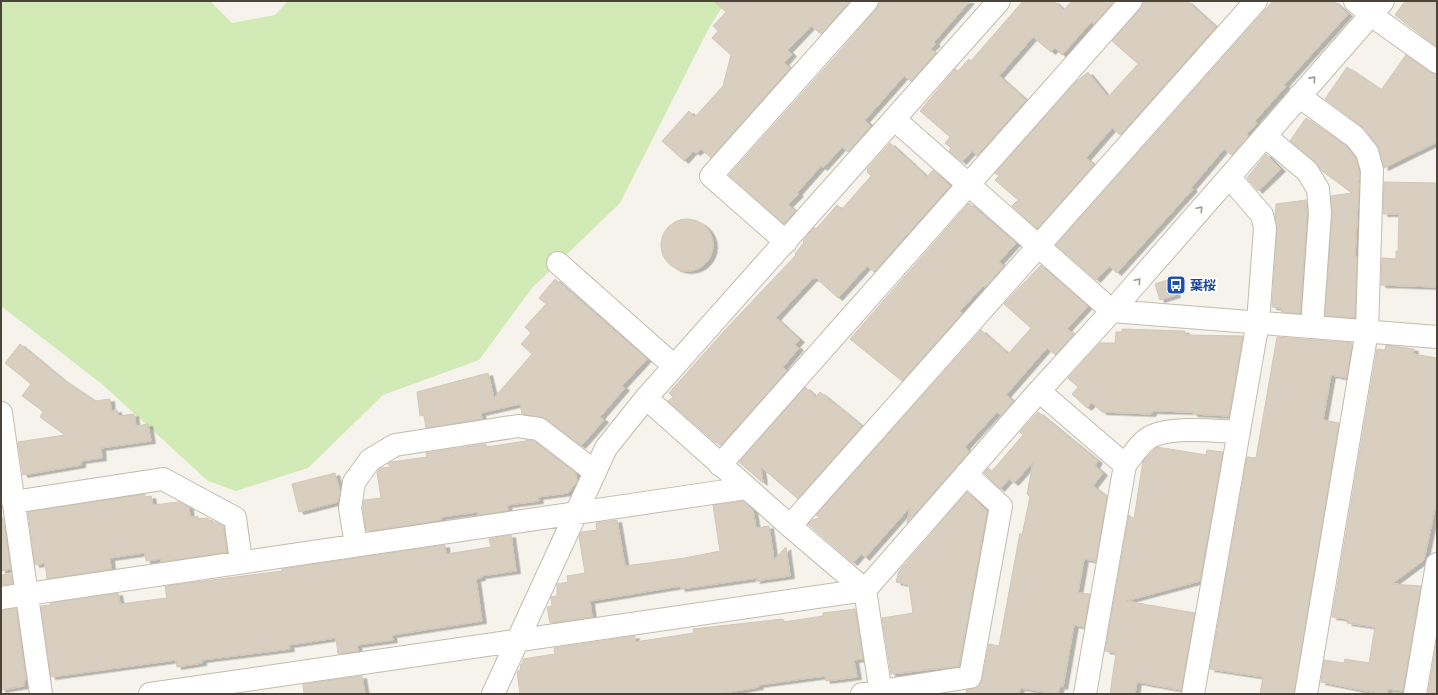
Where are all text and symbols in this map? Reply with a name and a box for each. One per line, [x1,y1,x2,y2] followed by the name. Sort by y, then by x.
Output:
[1309,77,1316,84] one-way arrow
[1196,206,1203,214] one-way arrow
[1165,274,1187,296] bus stop icon: 葉桜
[1190,276,1216,294] place label: 葉桜
[1133,278,1140,286] one-way arrow

